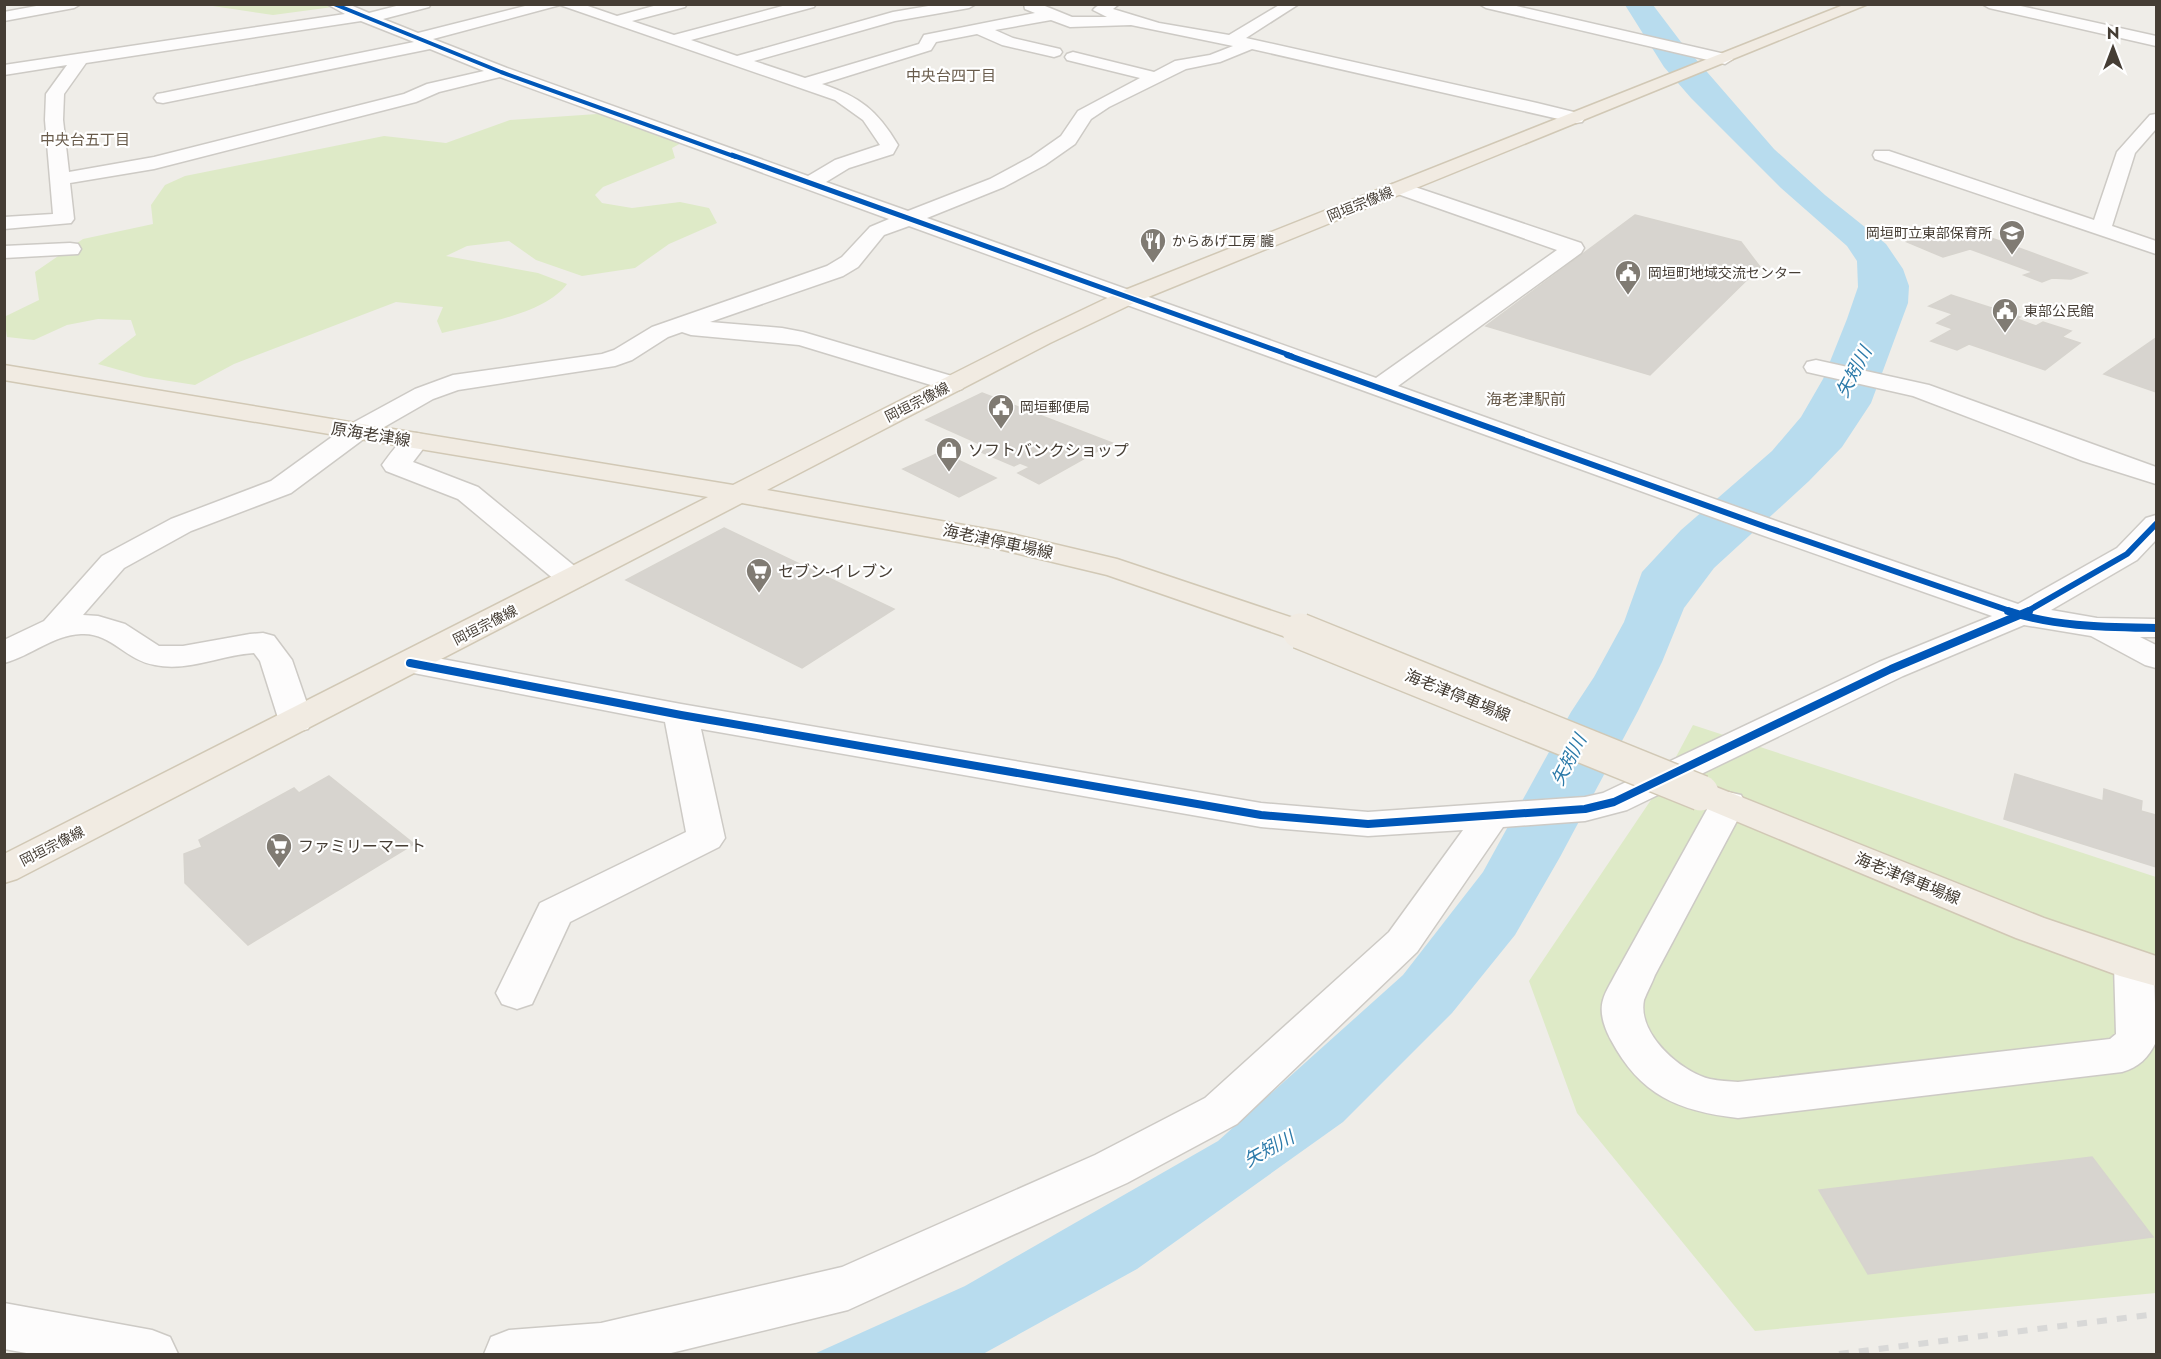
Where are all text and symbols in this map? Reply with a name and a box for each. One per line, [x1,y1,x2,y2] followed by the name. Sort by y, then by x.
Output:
[2083,18,2143,78] north arrow
[2107,22,2119,45] text: N
[906,65,996,87] district label: 中央台四丁目
[40,129,130,151] district label: 中央台五丁目
[1324,182,1396,226] street label: 岡垣宗像線
[1997,218,2027,256] school or university icon: 岡垣町立東部保育所
[1866,223,1992,243] place label: 岡垣町立東部保育所
[1138,226,1168,264] restaurant icon: からあげ工房 朧
[1172,231,1274,251] place label: からあげ工房 朧
[1613,258,1643,296] public building icon: 岡垣町地域交流センター
[1648,263,1802,283] place label: 岡垣町地域交流センター
[1990,296,2020,334] public building icon: 東部公民館
[2024,301,2094,321] place label: 東部公民館
[1830,340,1879,402] water label: 矢矧川
[881,377,953,427] street label: 岡垣宗像線
[1486,388,1566,411] district label: 海老津駅前
[986,392,1016,430] public building icon: 岡垣郵便局
[1020,397,1090,417] place label: 岡垣郵便局
[330,417,412,452] street label: 原海老津線
[934,435,964,473] shop icon: ソフトバンクショップ
[968,439,1129,462] place label: ソフトバンクショップ
[941,519,1055,564] street label: 海老津停車場線
[744,556,774,594] supermarket icon: セブン-イレブン
[778,560,893,583] place label: セブン-イレブン
[449,600,521,650] street label: 岡垣宗像線
[1402,664,1514,727] street label: 海老津停車場線
[1545,728,1594,790] water label: 矢矧川
[16,821,88,871] street label: 岡垣宗像線
[264,831,294,869] supermarket icon: ファミリーマート
[298,835,426,858] place label: ファミリーマート
[1852,847,1964,910] street label: 海老津停車場線
[1239,1124,1301,1173] water label: 矢矧川

